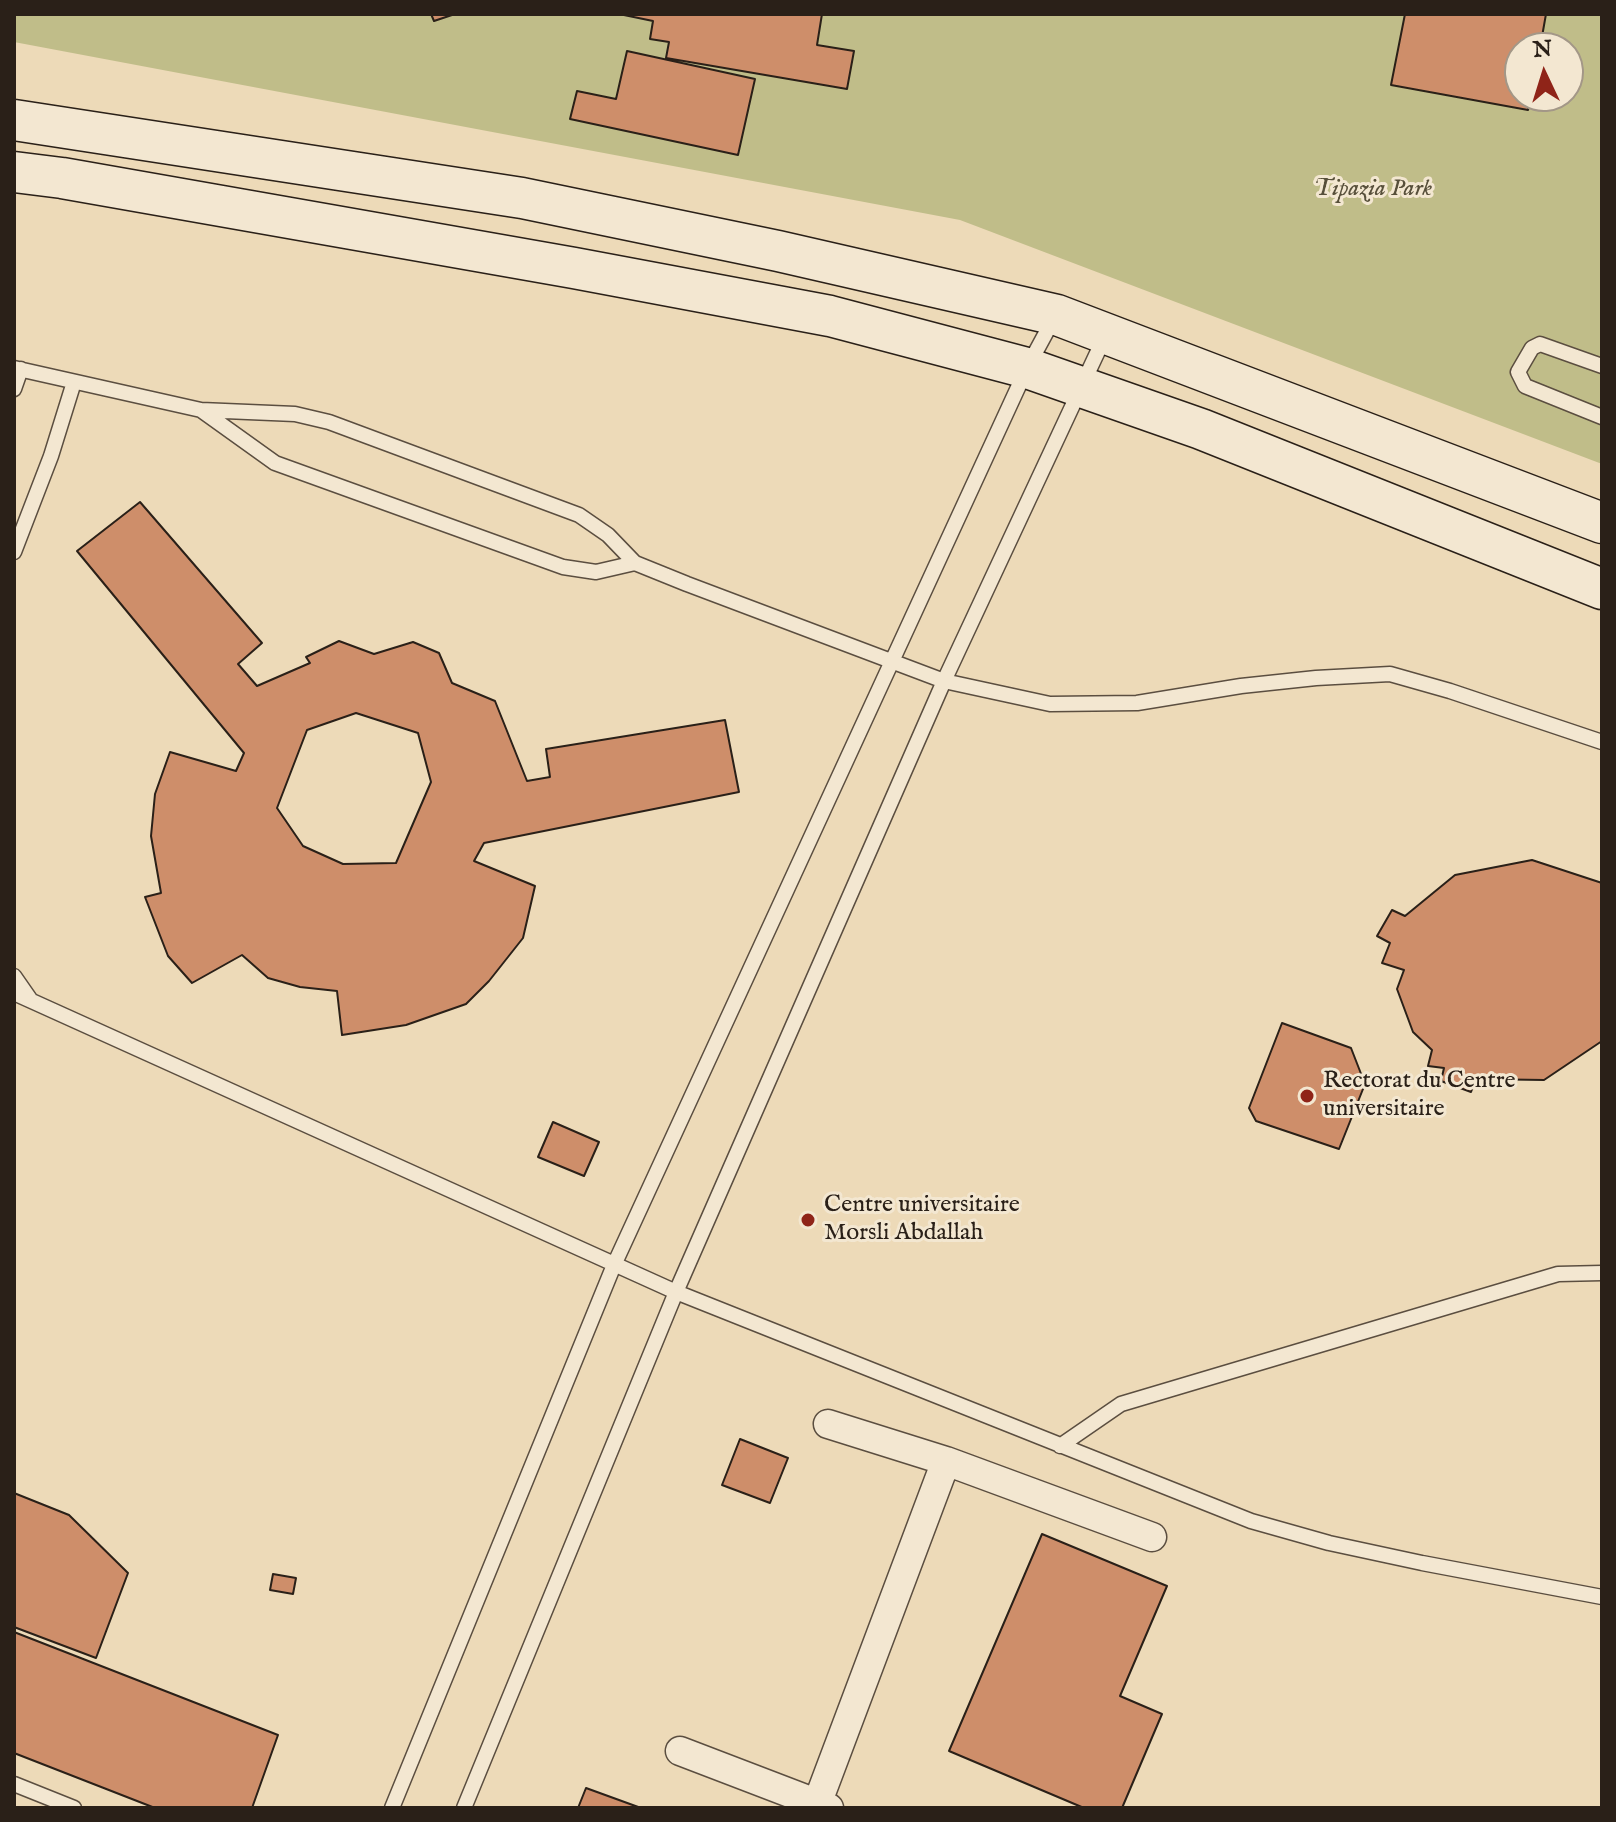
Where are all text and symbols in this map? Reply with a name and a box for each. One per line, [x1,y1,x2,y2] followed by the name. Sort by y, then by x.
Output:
[1504,32,1584,112] north arrow
[1532,35,1553,65] text: N
[1314,176,1432,204] park label: Tipazia Park
[1323,1068,1516,1124] place label: Rectorat du Centre universitaire
[1298,1087,1316,1105] marker: Rectorat du Centre universitaire
[824,1192,1020,1248] place label: Centre universitaire Morsli Abdallah
[799,1211,817,1229] marker: Centre universitaire Morsli Abdallah

